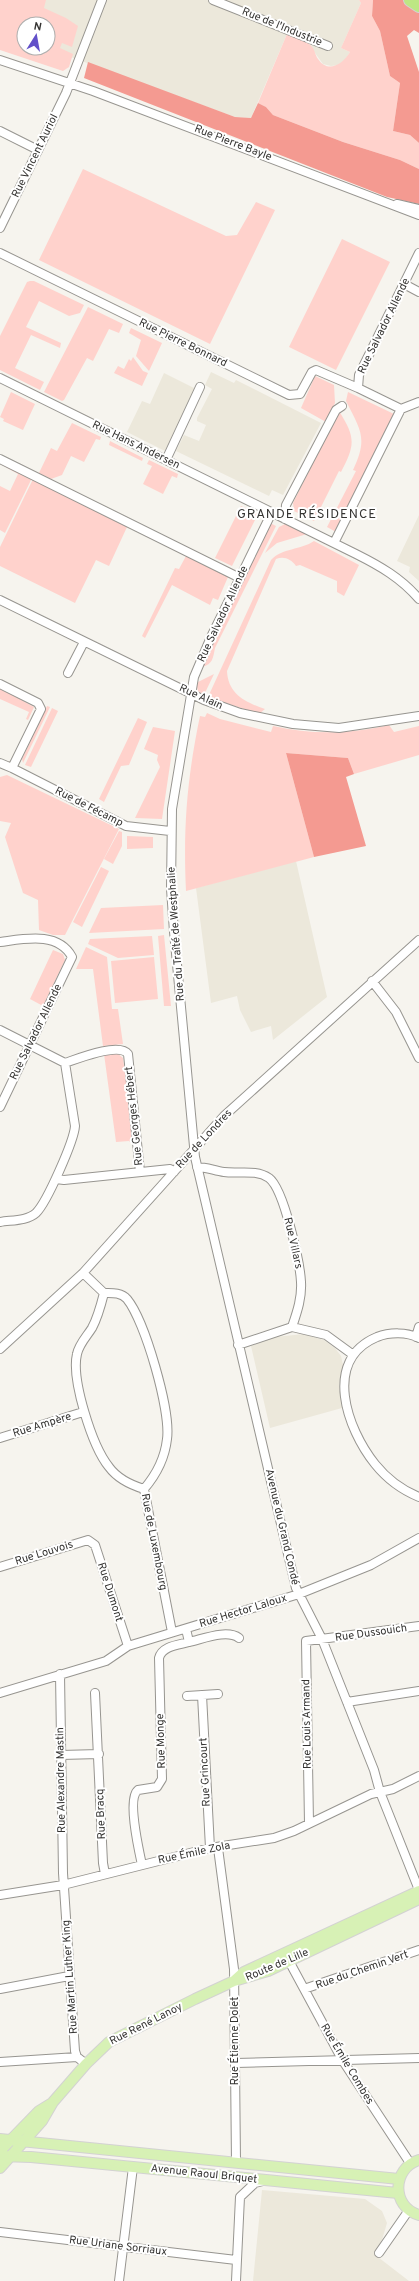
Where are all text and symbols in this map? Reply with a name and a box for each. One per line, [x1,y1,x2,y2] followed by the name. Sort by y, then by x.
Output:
[240,5,324,49] street label: Rue de l'Industrie
[16,16,56,56] north arrow
[33,20,43,35] text: N
[9,112,61,200] street label: Rue Vincent Auriol
[192,122,274,164] street label: Rue Pierre Bayle
[355,276,413,376] street label: Rue Salvador Allende
[137,316,229,370] street label: Rue Pierre Bonnard
[90,418,182,472] street label: Rue Hans Andersen
[237,505,377,523] district label: GRANDE RÉSIDENCE
[195,563,252,664] street label: Rue Salvador Allende
[177,681,225,713] street label: Rue Alain
[53,784,125,830] street label: Rue de Fécamp
[164,866,188,1002] street label: Rue du Traîté de Westphalie
[7,982,65,1082] street label: Rue Salvador Allende
[122,1066,146,1166] street label: Rue Georges Hébert
[173,1106,235,1172] street label: Rue de Londres
[280,1216,306,1270] street label: Rue Villars
[11,1409,73,1441] street label: Rue Ampère
[262,1468,302,1586] street label: Avenue du Grand Condé
[138,1492,170,1592] street label: Rue de Luxembourg
[13,1538,75,1568] street label: Rue Louvois
[94,1561,126,1623] street label: Rue Dumont
[197,1591,289,1631] street label: Rue Hector Laloux
[334,1621,408,1645] street label: Rue Dussouich
[299,1679,315,1769] street label: Rue Louis Armand
[153,1713,169,1769] street label: Rue Monge
[53,1727,69,1833] street label: Rue Alexandre Mastin
[196,1737,214,1807] street label: Rue Grincourt
[93,1788,109,1840] street label: Rue Bracq
[156,1837,232,1867] street label: Rue Émile Zola
[59,1919,81,2035] street label: Rue Martin Luther King
[243,1945,311,1985] street label: Route de Lille
[314,1948,410,1992] street label: Rue du Chemin Vert
[227,1997,242,2085] street label: Rue Étienne Dolet
[107,2000,185,2048] street label: Rue René Lanoy
[317,2021,377,2107] street label: Rue Émile Combes
[150,2161,258,2187] street label: Avenue Raoul Briquet
[68,2233,168,2259] street label: Rue Uriane Sorriaux

